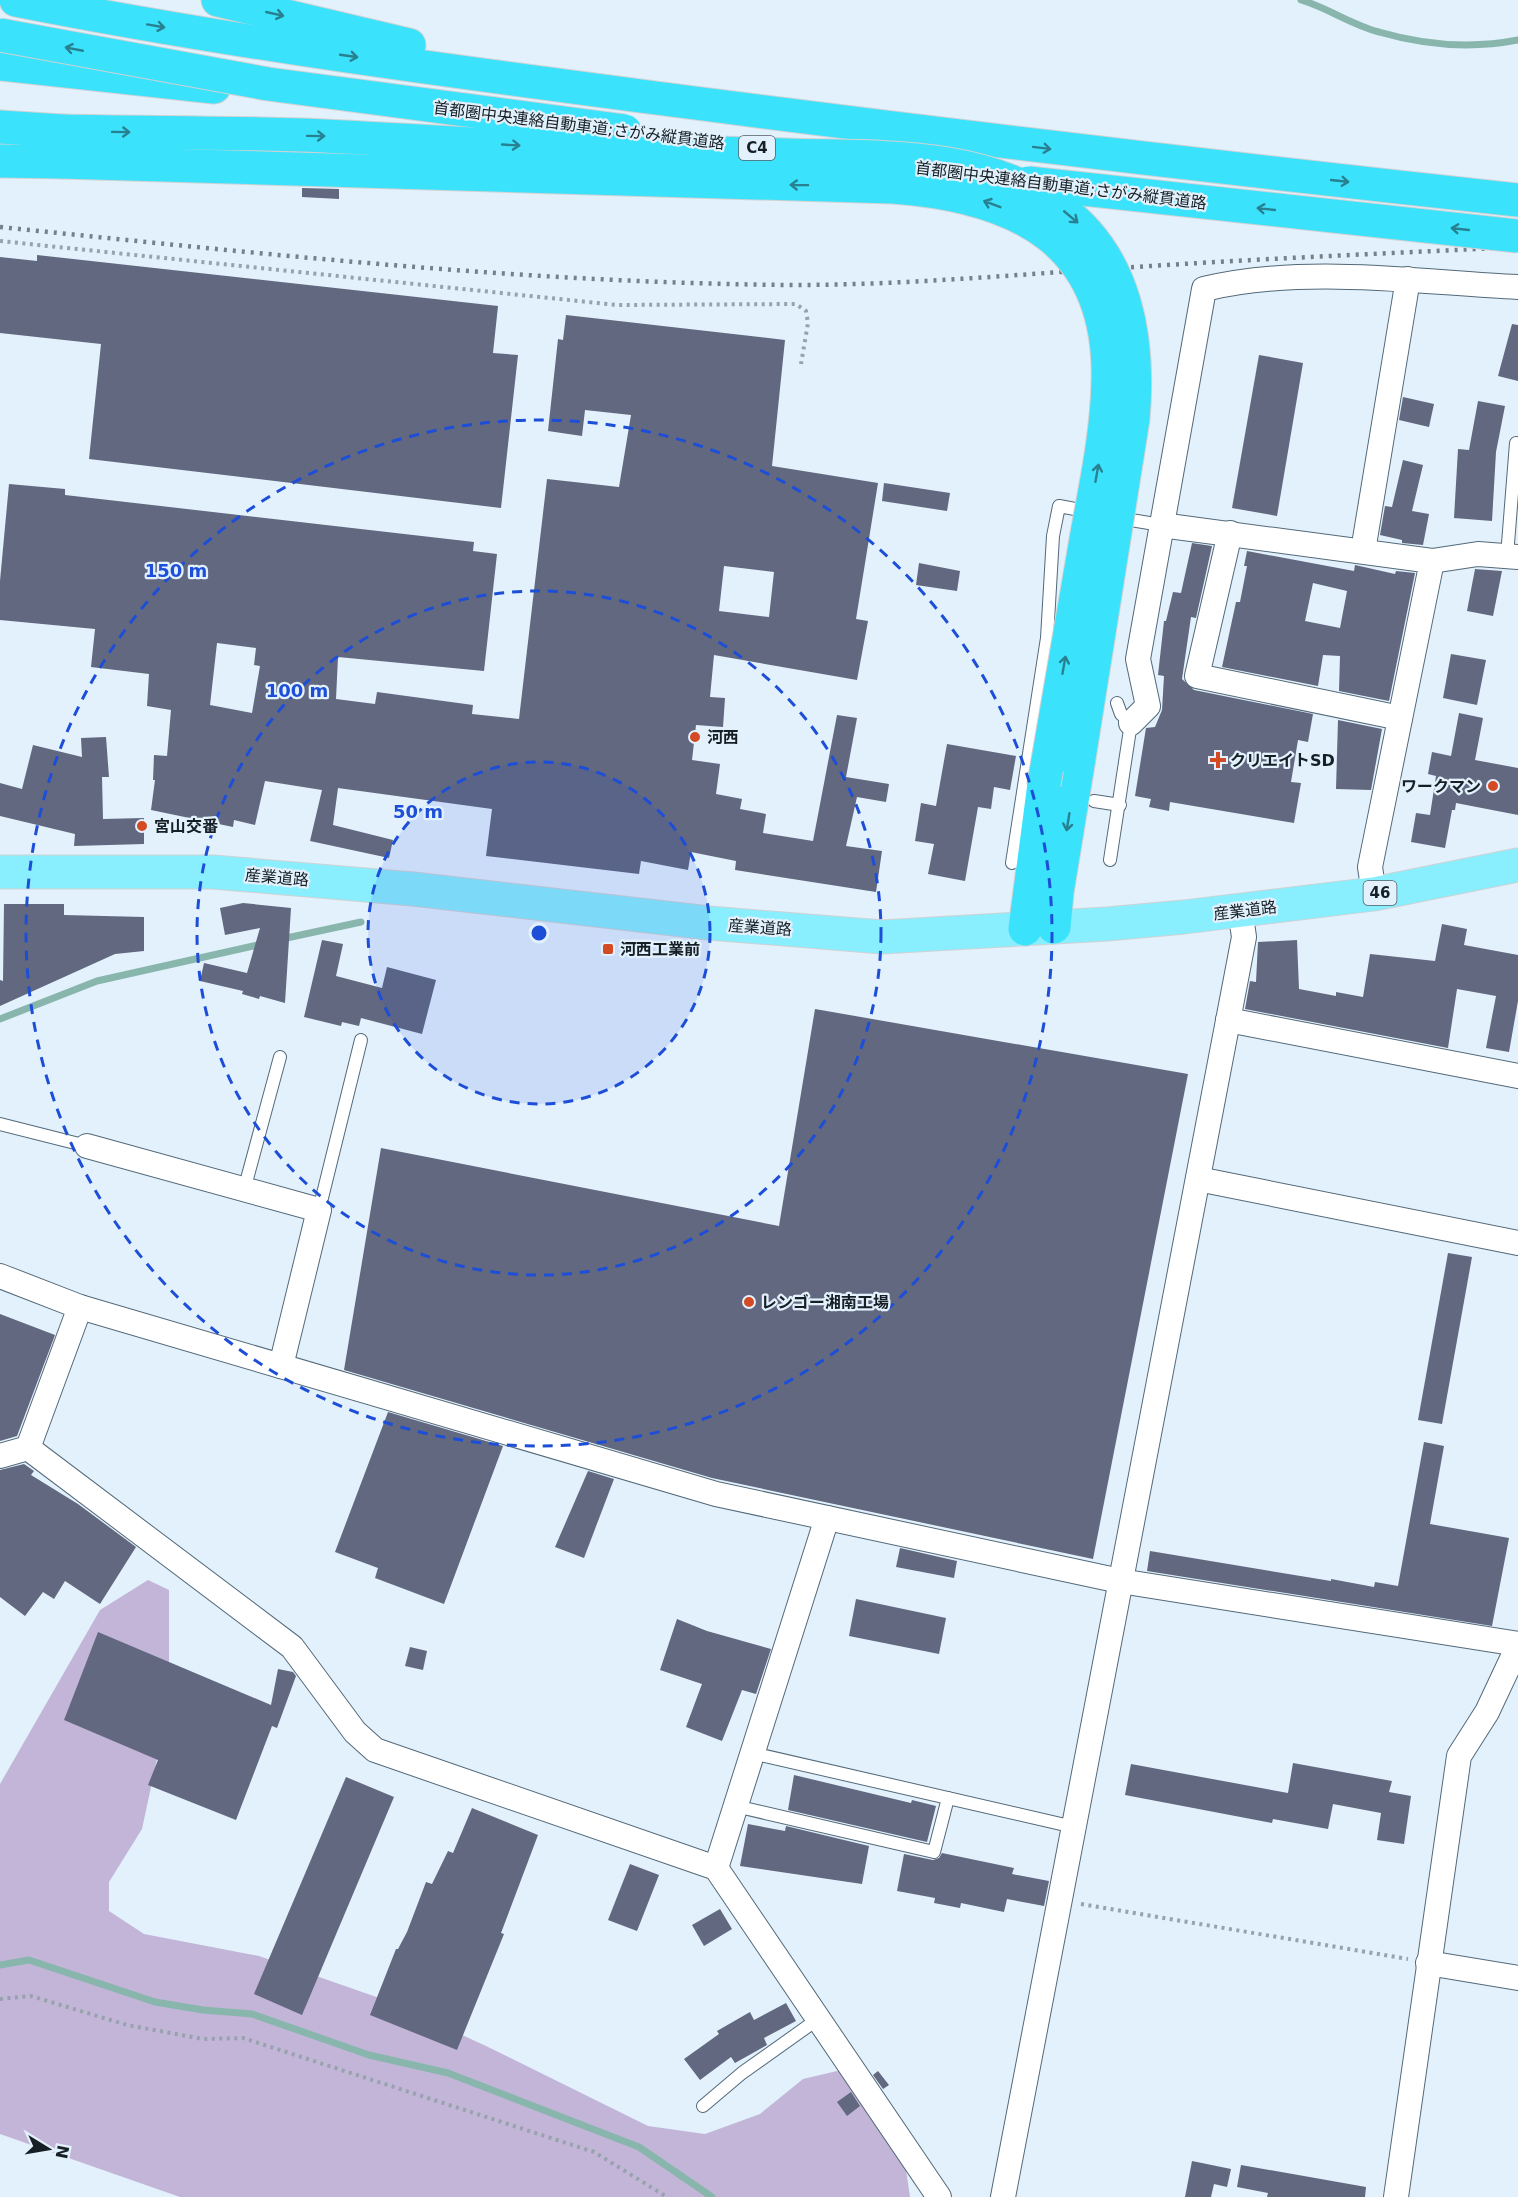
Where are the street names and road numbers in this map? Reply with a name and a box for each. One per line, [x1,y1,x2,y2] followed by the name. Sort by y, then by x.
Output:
[432,98,726,153] street label: 首都圏中央連絡自動車道;さがみ縦貫道路
[739,136,775,160] road number: C4
[914,158,1208,213] street label: 首都圏中央連絡自動車道;さがみ縦貫道路
[244,865,310,890] street label: 産業道路
[1364,881,1396,905] road number: 46
[1212,897,1278,924] street label: 産業道路
[727,916,793,939] street label: 産業道路

